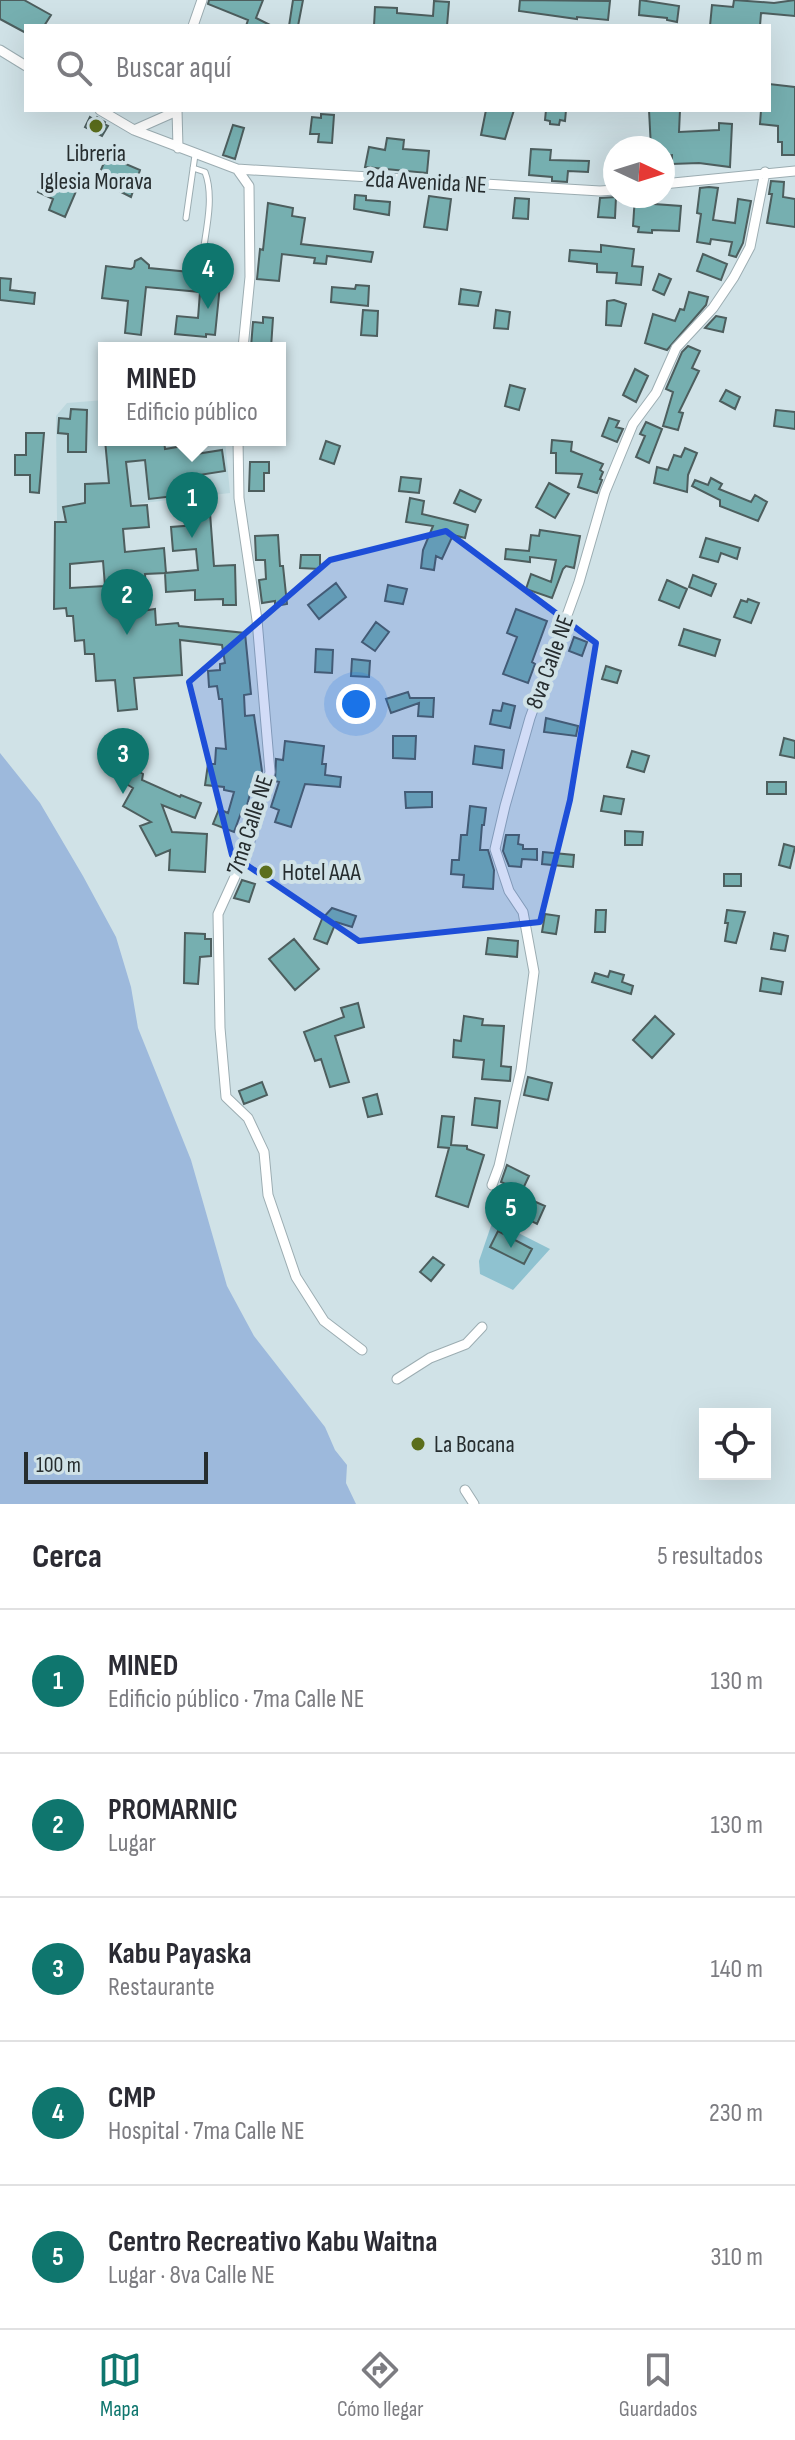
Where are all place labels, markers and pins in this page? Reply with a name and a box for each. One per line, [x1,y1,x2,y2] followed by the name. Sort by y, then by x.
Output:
[87,117,105,135] marker: Libreria Iglesia Morava
[40,139,152,196] place label: Libreria Iglesia Morava
[182,243,234,309] pin: 4
[166,472,218,538] pin: 1
[101,569,153,635] pin: 2
[97,728,149,794] pin: 3
[282,858,361,887] place label: Hotel AAA
[257,863,275,881] marker: Hotel AAA
[485,1182,537,1248] pin: 5
[434,1430,515,1459] place label: La Bocana
[409,1435,427,1453] marker: La Bocana

